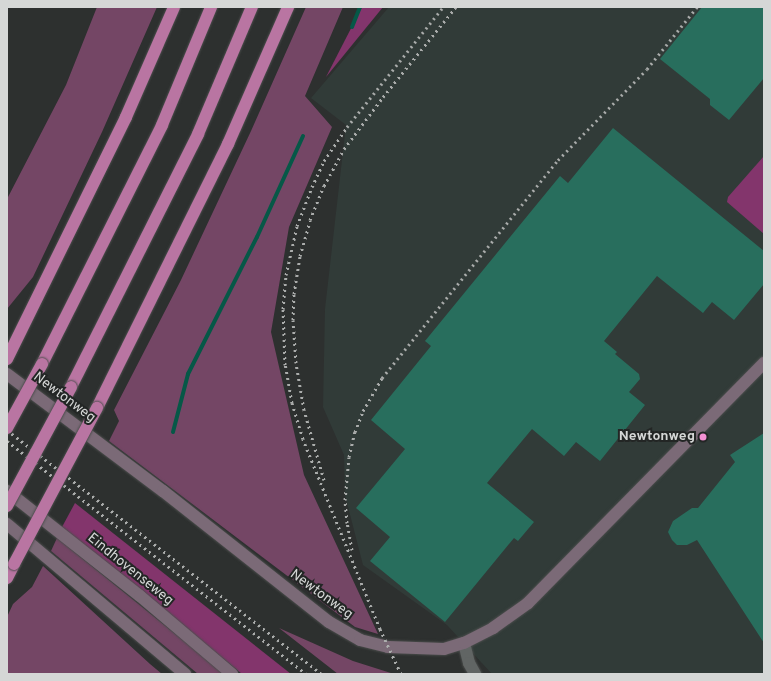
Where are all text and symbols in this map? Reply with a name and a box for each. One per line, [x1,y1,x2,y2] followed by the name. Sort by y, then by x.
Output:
[30,369,98,427] street label: Newtonweg
[619,429,695,445] place label: Newtonweg
[698,432,708,442] marker: Newtonweg
[84,530,176,610] street label: Eindhovenseweg
[286,567,356,623] street label: Newtonweg

